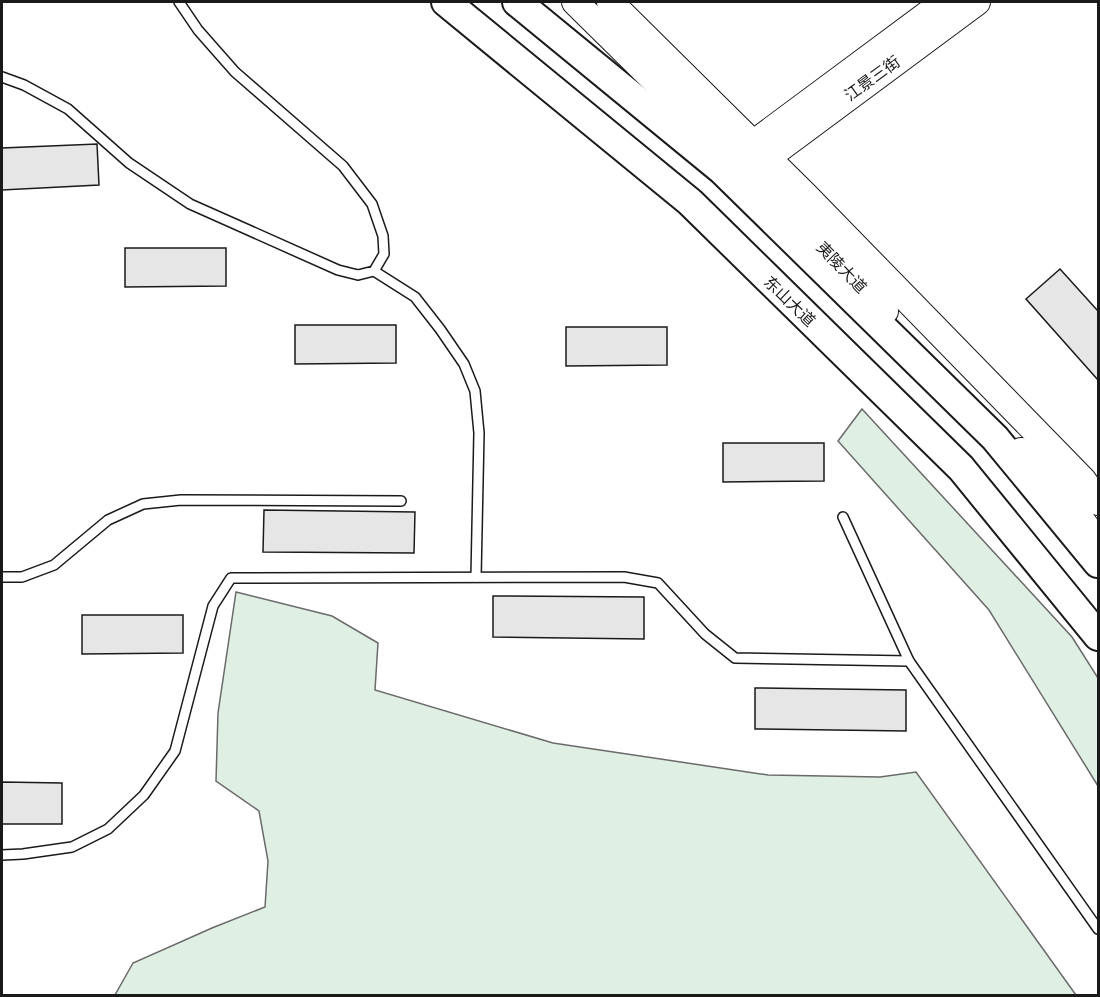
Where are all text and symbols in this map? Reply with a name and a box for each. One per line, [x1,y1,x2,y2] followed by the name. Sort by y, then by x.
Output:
[841,52,904,105] street label: 江景三街
[813,238,871,297] street label: 夷陵大道
[760,272,819,330] street label: 东山大道

